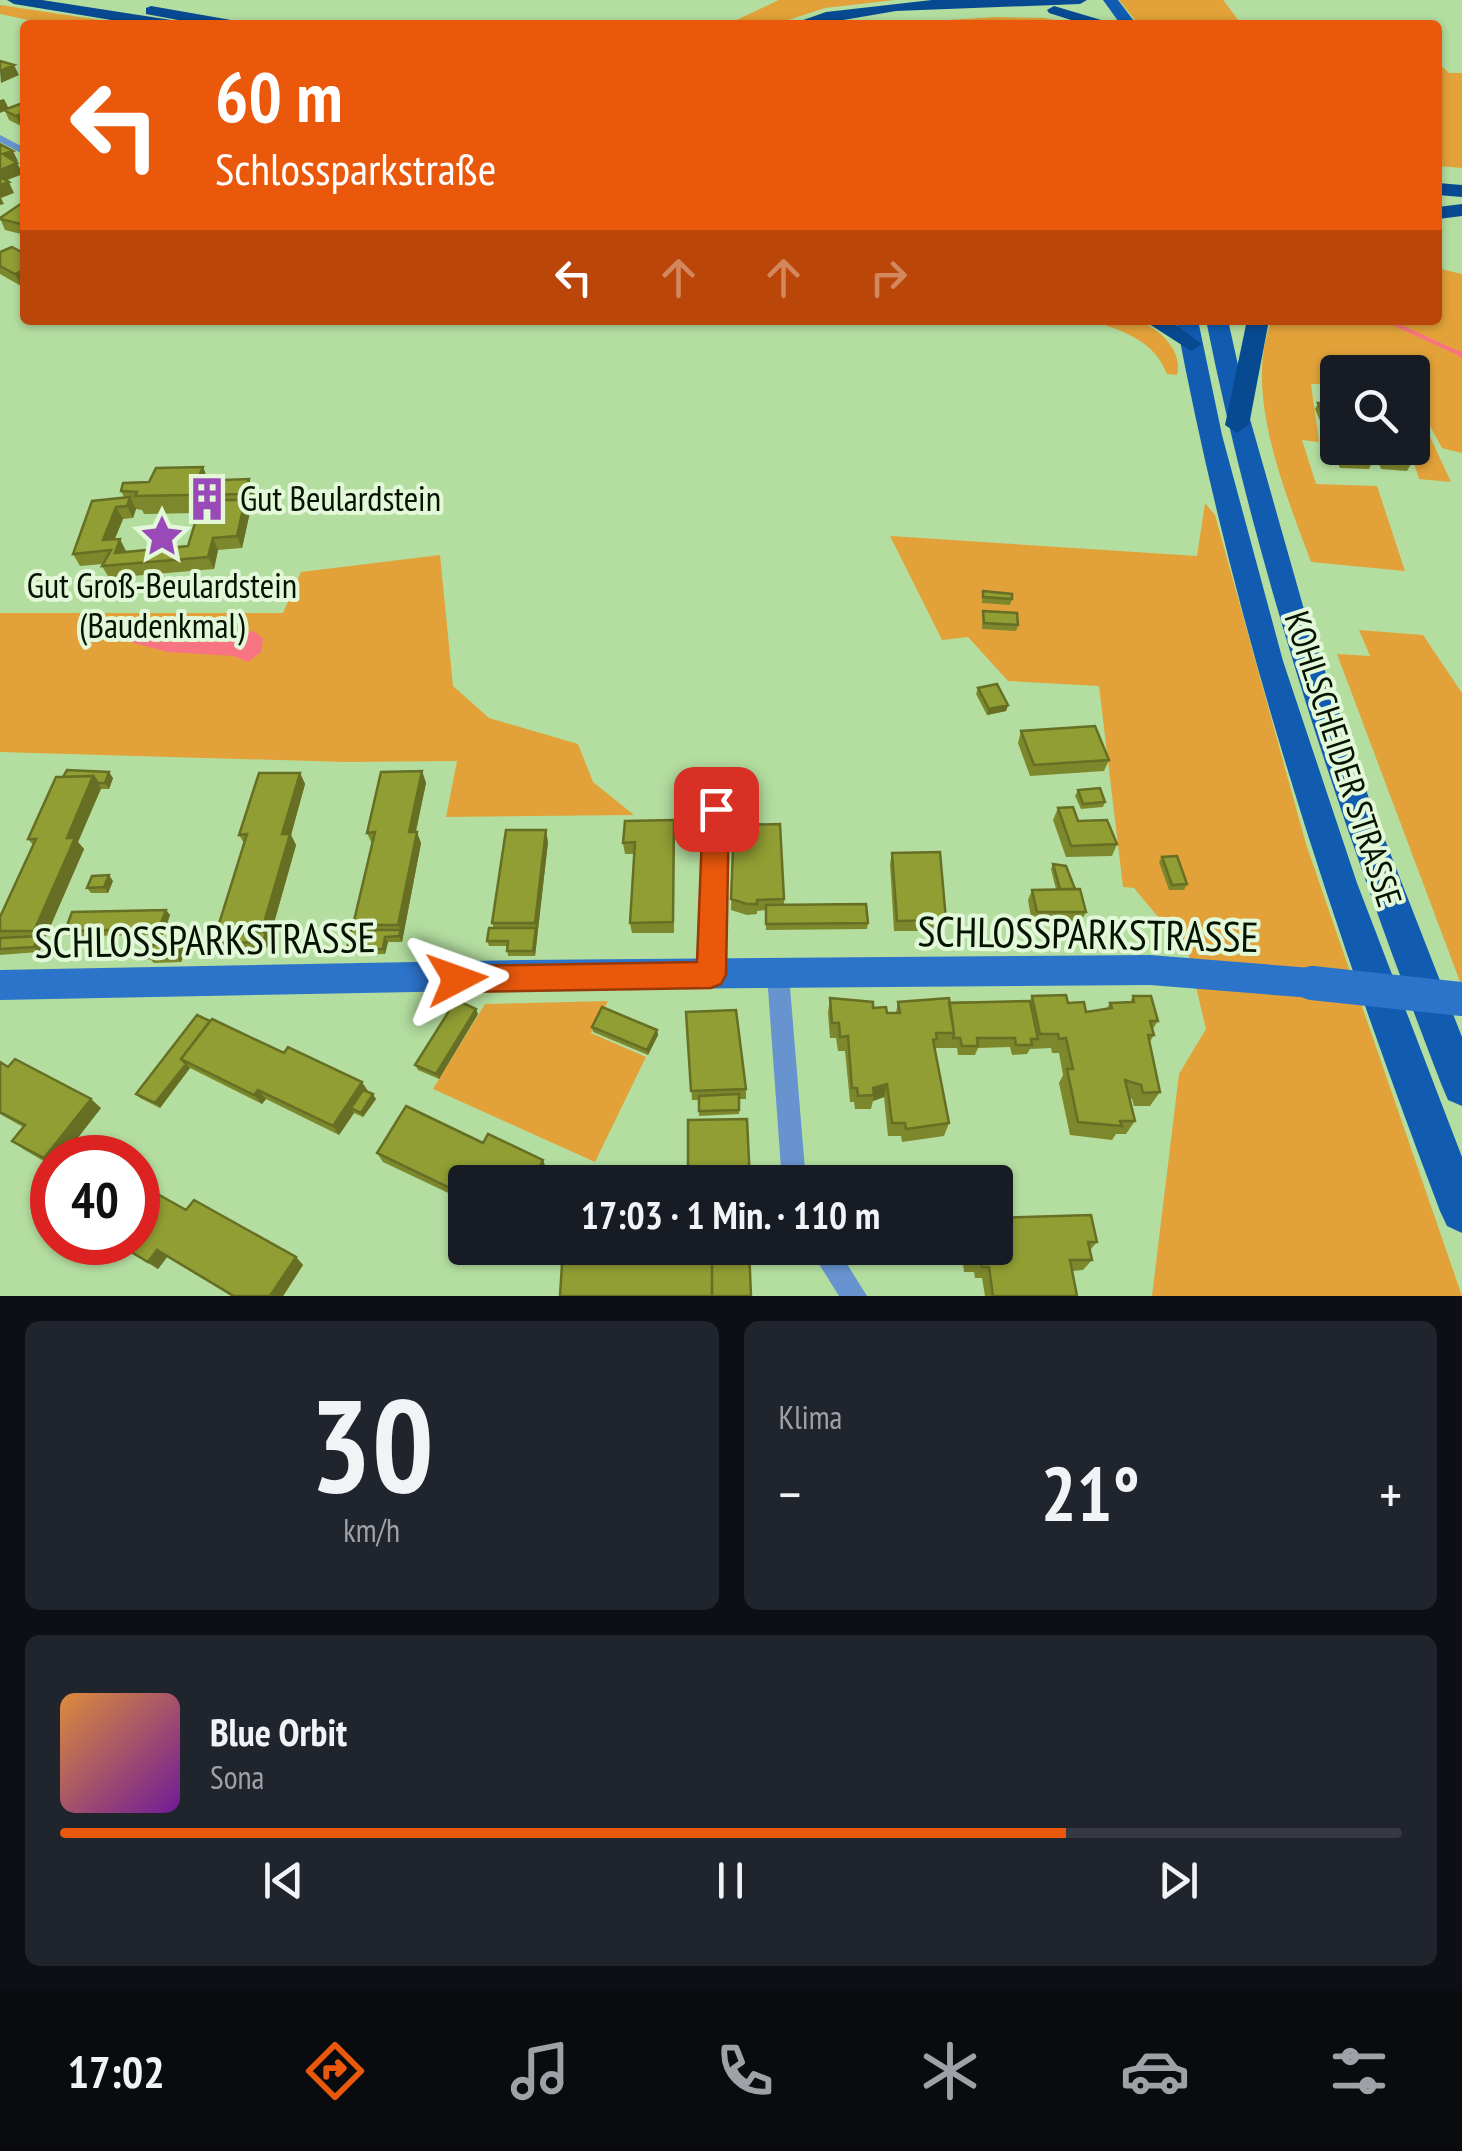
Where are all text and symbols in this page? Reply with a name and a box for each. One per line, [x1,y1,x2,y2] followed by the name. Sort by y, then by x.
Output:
[215,51,343,141] text: 60 m
[50,60,180,190] icon: left
[215,139,496,197] text: Schlossparkstraße
[546,250,601,305] icon: left
[651,250,706,305] icon: ahead
[756,250,811,305] icon: ahead
[861,250,916,305] icon: right
[1320,355,1430,465] map controls
[1320,355,1430,465] button: search
[183,475,231,523] building icon: Gut Beulardstein
[240,475,441,521] place label: Gut Beulardstein
[138,512,186,560] place icon: Gut Groß-Beulardstein (Baudenkmal)
[27,562,297,648] place label: Gut Groß-Beulardstein (Baudenkmal)
[1275,605,1413,912] street label: KOHLSCHEIDER STRASSE
[674,767,759,852] pin
[689,782,744,837] icon: arrive
[917,903,1259,964] street label: SCHLOSSPARKSTRASSE
[34,909,376,970] street label: SCHLOSSPARKSTRASSE
[405,927,509,1031] position arrow
[30,1135,160,1265] speed limit sign: 40
[581,1190,880,1239] text: 17:03 · 1 Min. · 110 m
[310,1360,434,1528] text: 30
[779,1396,842,1438] text: Klima
[1041,1445,1140,1542] text: 21°
[779,1458,801,1529] text: −
[1379,1458,1402,1529] text: +
[343,1509,400,1551] text: km/h
[210,1707,347,1756] text: Blue Orbit
[210,1756,264,1798] text: Sona
[256,1853,311,1908] icon: previous
[703,1853,758,1908] icon: pause
[1151,1853,1206,1908] icon: next
[300,2036,370,2106] icon: directions
[505,2036,575,2106] icon: music
[710,2036,780,2106] icon: phone
[915,2036,985,2106] icon: climate
[1120,2036,1190,2106] icon: car
[1324,2036,1394,2106] icon: filters
[67,2042,165,2100] text: 17:02

